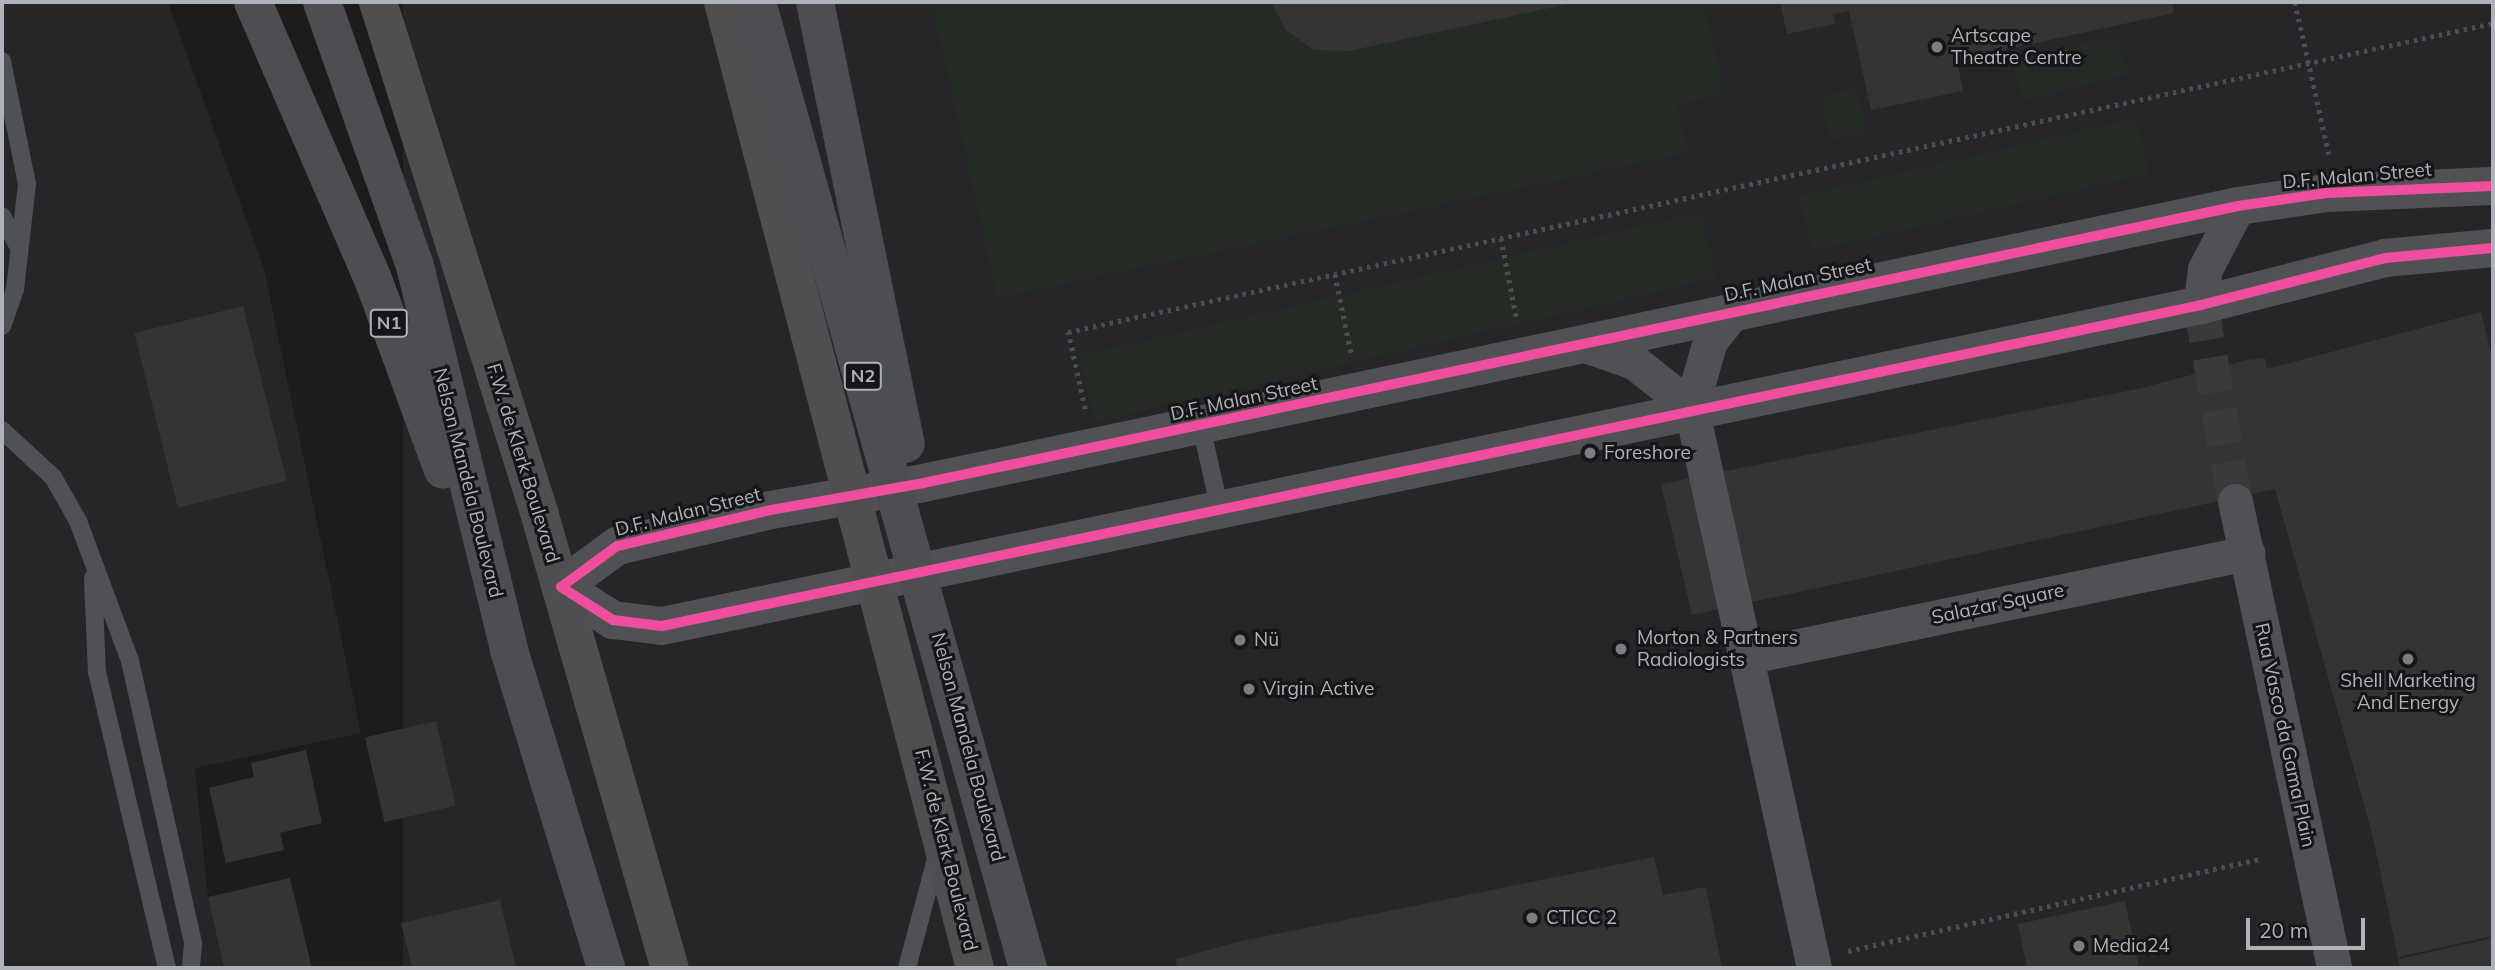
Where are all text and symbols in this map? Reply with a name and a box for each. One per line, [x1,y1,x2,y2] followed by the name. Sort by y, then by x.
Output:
[1951,25,2082,69] place label: Artscape Theatre Centre
[1929,39,1945,55] marker: Artscape Theatre Centre
[2282,158,2432,194] street label: D.F. Malan Street
[1722,253,1874,307] street label: D.F. Malan Street
[370,309,408,338] road number: N1
[482,361,564,565] street label: F.W. de Klerk Boulevard
[844,362,882,390] road number: N2
[428,366,508,600] street label: Nelson Mandela Boulevard
[1168,372,1320,426] street label: D.F. Malan Street
[1604,442,1691,464] place label: Foreshore
[1582,445,1598,461] marker: Foreshore
[613,483,763,541] street label: D.F. Malan Street
[1930,579,2066,629] street label: Salazar Square
[2250,621,2320,849] street label: Rua Vasco da Gama Plain
[1637,627,1798,671] place label: Morton & Partners Radiologists
[1254,629,1279,651] place label: Nü
[926,630,1010,864] street label: Nelson Mandela Boulevard
[1232,632,1248,648] marker: Nü
[1611,639,1631,659] marker: Morton & Partners Radiologists
[2400,651,2416,667] marker: Shell Marketing And Energy
[2340,670,2476,714] place label: Shell Marketing And Energy
[1263,678,1374,700] place label: Virgin Active
[1241,681,1257,697] marker: Virgin Active
[910,747,982,953] street label: F.W. de Klerk Boulevard
[2250,904,2369,948] scale bar
[1546,907,1617,929] place label: CTICC 2
[1524,910,1540,926] marker: CTICC 2
[2259,917,2308,943] text: 20 m
[2093,935,2170,957] place label: Media24
[2071,938,2087,954] marker: Media24

